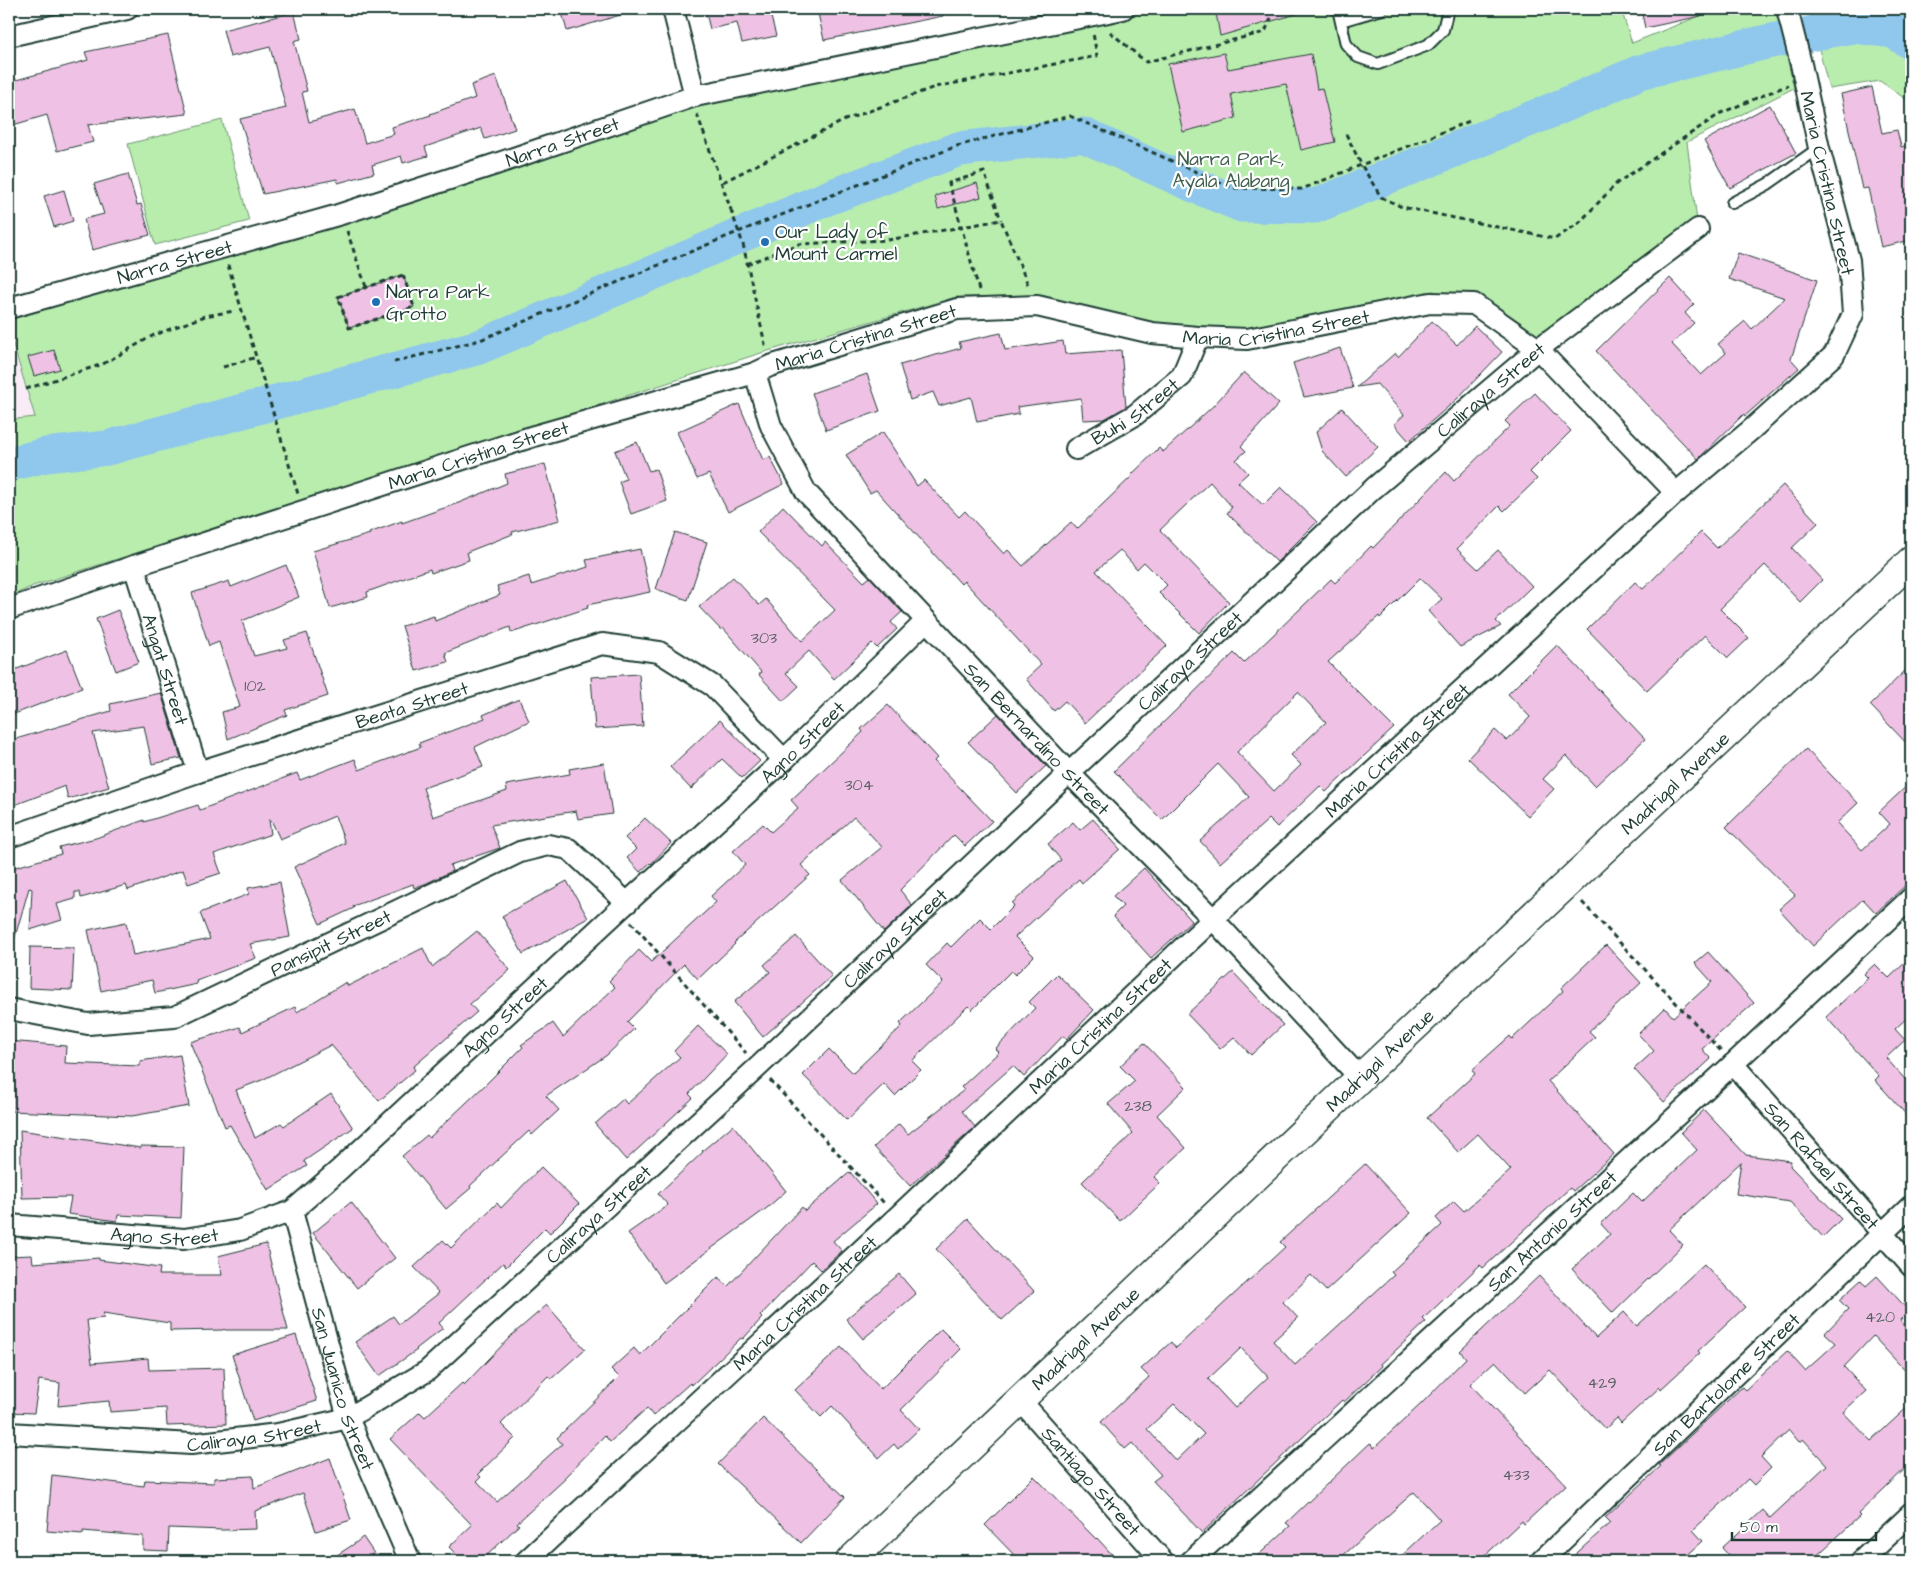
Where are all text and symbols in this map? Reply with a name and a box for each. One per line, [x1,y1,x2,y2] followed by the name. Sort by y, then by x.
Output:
[1792,89,1861,278] street label: Maria Cristina Street
[502,111,624,175] street label: Narra Street
[1173,146,1290,196] park label: Narra Park, Ayala Alabang
[775,219,898,268] place label: Our Lady of Mount Carmel
[114,233,236,292] street label: Narra Street
[759,236,771,248] marker: Our Lady of Mount Carmel
[386,279,490,328] place label: Narra Park Grotto
[370,296,382,308] marker: Narra Park Grotto
[772,298,960,379] street label: Maria Cristina Street
[1182,303,1372,354] street label: Maria Cristina Street
[1431,336,1552,445] street label: Caliraya Street
[1087,372,1185,452] street label: Buhi Street
[385,415,572,498] street label: Maria Cristina Street
[1132,605,1250,718] street label: Caliraya Street
[135,611,195,729] street label: Angat Street
[751,627,777,649] house number: 303
[957,657,1116,822] street label: San Bernardino Street
[244,675,266,697] house number: 102
[352,675,472,736] street label: Beata Street
[1319,677,1476,825] street label: Maria Cristina Street
[755,695,852,790] street label: Agno Street
[1615,726,1736,842] street label: Madrigal Avenue
[844,774,874,796] house number: 304
[837,882,954,995] street label: Caliraya Street
[266,903,396,984] street label: Pansipit Street
[1023,952,1179,1101] street label: Maria Cristina Street
[457,970,555,1064] street label: Agno Street
[1320,1003,1441,1119] street label: Madrigal Avenue
[1124,1095,1152,1117] house number: 238
[1757,1096,1885,1236] street label: San Rafael Street
[540,1159,658,1271] street label: Caliraya Street
[1481,1165,1624,1298] street label: San Antonio Street
[109,1221,221,1254] street label: Agno Street
[727,1230,884,1378] street label: Maria Cristina Street
[1026,1281,1147,1397] street label: Madrigal Avenue
[304,1305,381,1475] street label: San Juanico Street
[1865,1306,1895,1328] house number: 420
[1647,1307,1807,1462] street label: San Bartolome Street
[1587,1372,1617,1394] house number: 429
[186,1412,324,1459] street label: Caliraya Street
[1035,1421,1147,1543] street label: Santiago Street
[1502,1464,1530,1486] house number: 433
[1732,1510,1876,1542] scale bar
[1740,1517,1778,1538] text: 50 m

